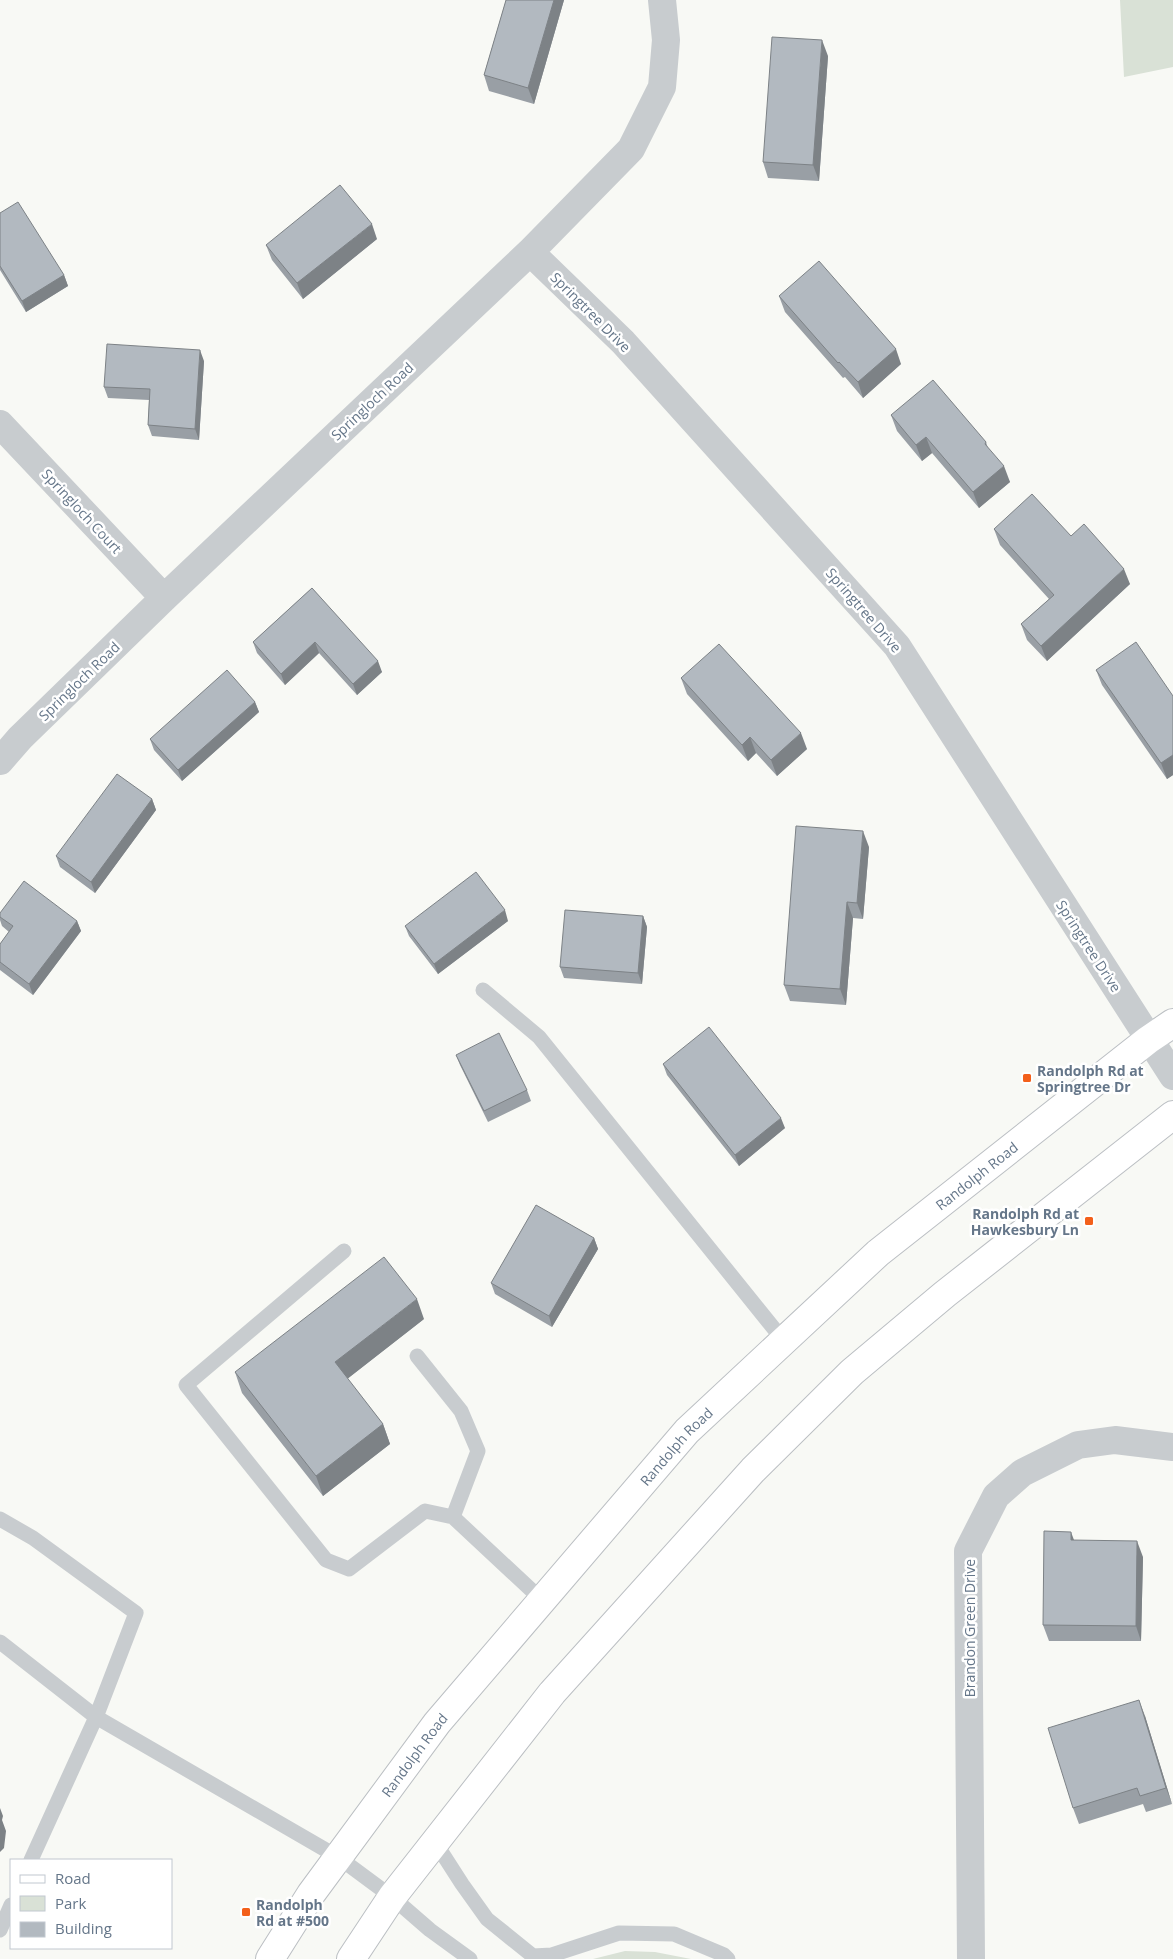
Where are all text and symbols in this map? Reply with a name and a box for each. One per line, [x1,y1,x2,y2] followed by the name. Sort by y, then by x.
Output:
[547,268,635,356] street label: Springtree Drive
[327,358,417,444] street label: Springloch Road
[38,465,126,557] street label: Springloch Court
[822,564,906,656] street label: Springtree Drive
[34,637,124,725] street label: Springloch Road
[1052,896,1126,996] street label: Springtree Drive
[1037,1061,1144,1096] place label: Randolph Rd at Springtree Dr
[1021,1072,1033,1084] marker: Randolph Rd at Springtree Dr
[931,1137,1021,1214] street label: Randolph Road
[971,1204,1079,1239] place label: Randolph Rd at Hawkesbury Ln
[1083,1215,1095,1227] marker: Randolph Rd at Hawkesbury Ln
[635,1403,716,1489] street label: Randolph Road
[960,1559,979,1697] street label: Brandon Green Drive
[376,1709,451,1800] street label: Randolph Road
[10,1859,172,1949] legend
[55,1868,91,1888] text: Road
[55,1893,86,1913] text: Park
[256,1895,329,1930] place label: Randolph Rd at #500
[240,1906,252,1918] marker: Randolph Rd at #500
[55,1918,112,1938] text: Building

